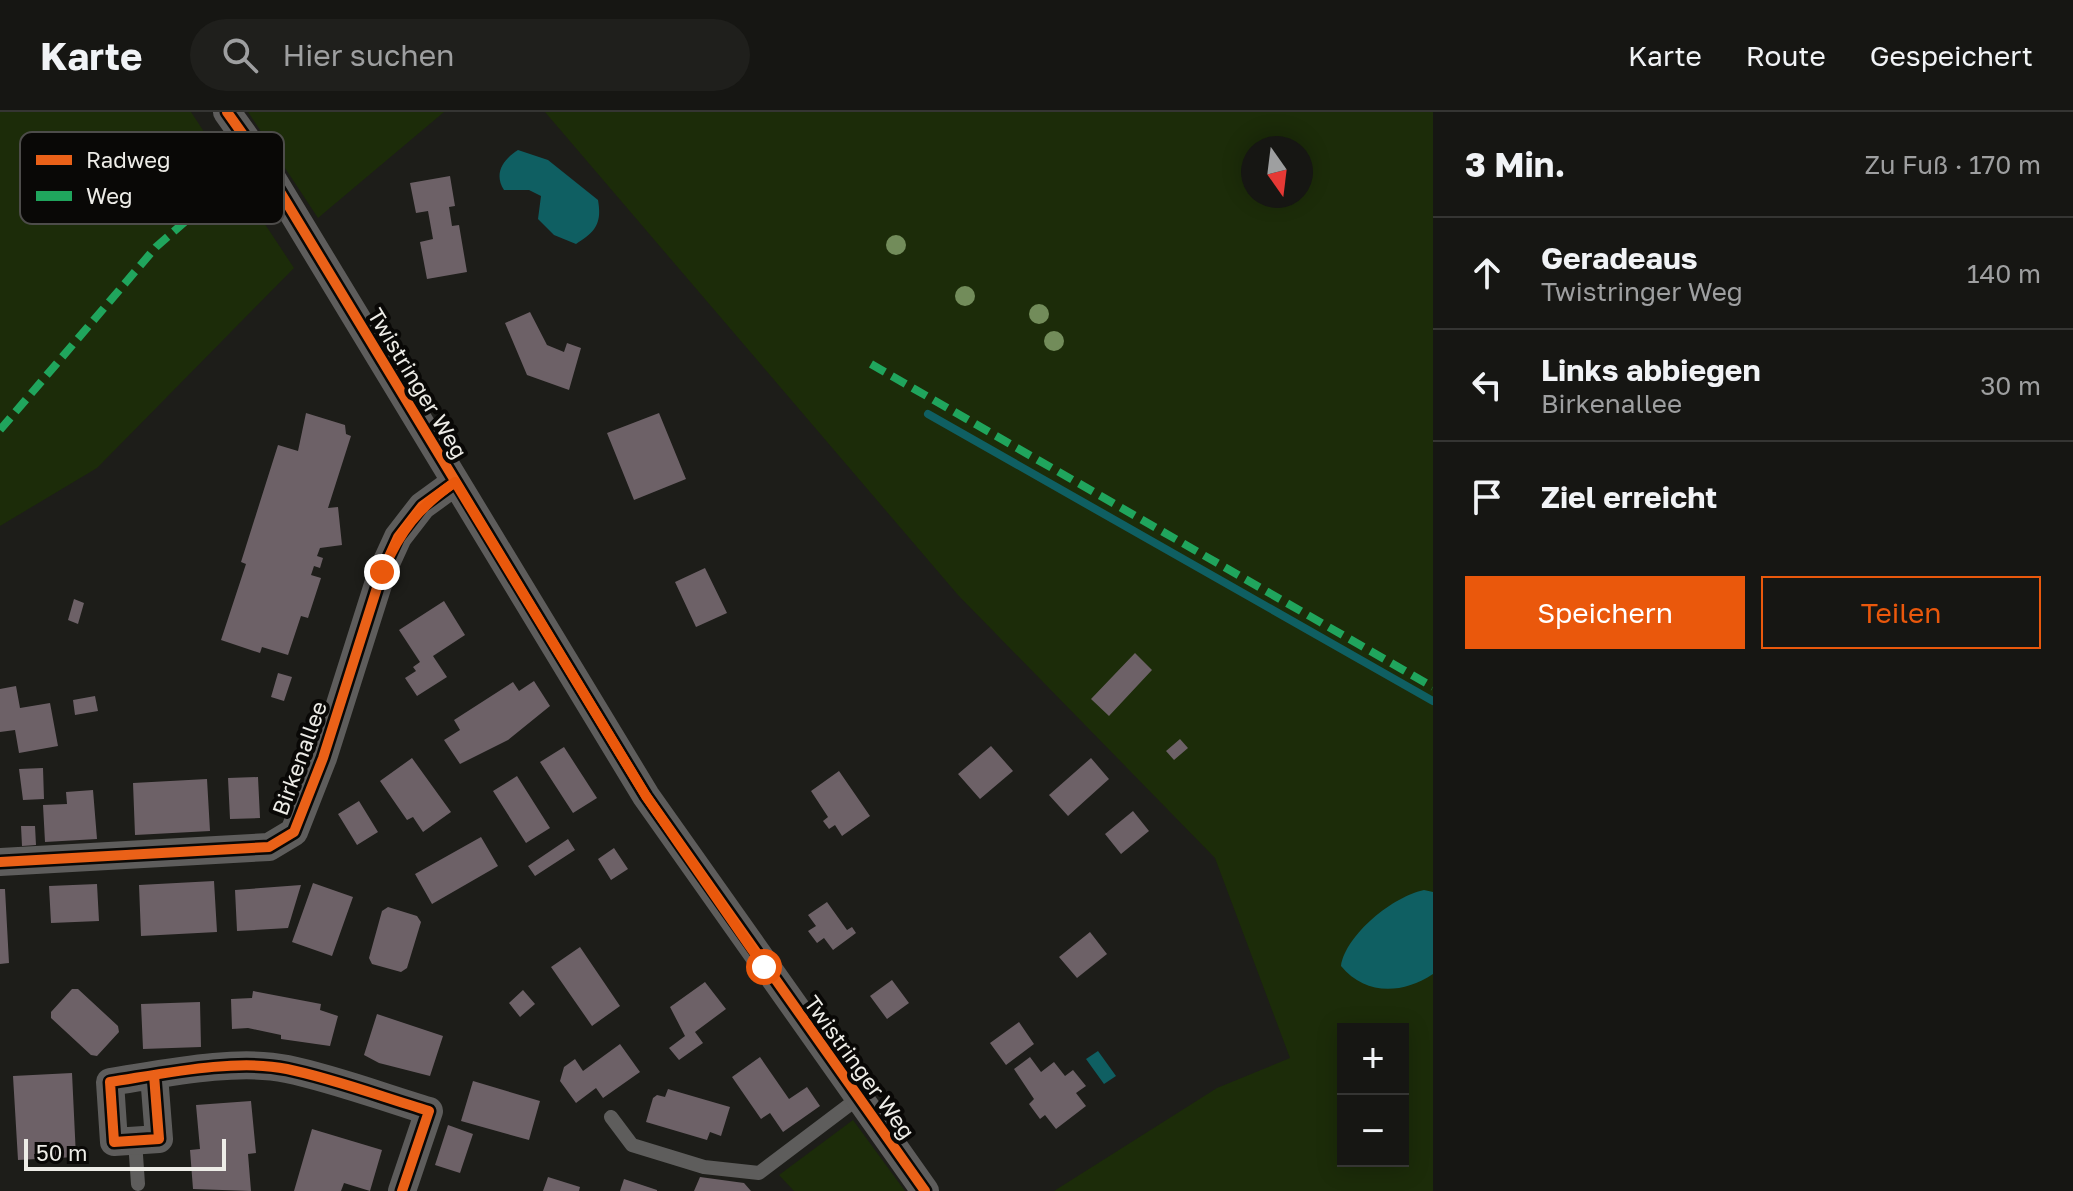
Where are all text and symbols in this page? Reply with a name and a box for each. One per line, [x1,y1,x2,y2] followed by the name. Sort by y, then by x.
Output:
[190,19,750,91] search box
[40,33,142,78] text: Karte
[218,33,262,77] icon: search
[282,37,455,73] text: Hier suchen
[1628,39,1702,72] text: Karte
[1746,39,1826,72] text: Route
[1870,39,2033,72] text: Gespeichert
[20,132,284,224] legend
[1241,136,1313,208] north arrow
[1465,144,1565,184] text: 3 Min.
[86,146,171,173] text: Radweg
[1865,149,2041,180] text: Zu Fuß · 170 m
[86,182,133,209] text: Weg
[1541,240,1698,276] text: Geradeaus
[1465,251,1509,295] icon: ahead
[1967,258,2041,289] text: 140 m
[1541,276,1743,307] text: Twistringer Weg
[362,303,474,463] street label: Twistringer Weg
[1541,352,1761,388] text: Links abbiegen
[1465,363,1509,407] icon: left
[1980,370,2041,401] text: 30 m
[1541,388,1682,419] text: Birkenallee
[1465,475,1509,519] icon: arrive
[1541,479,1717,515] text: Ziel erreicht
[364,554,400,590] route end
[1465,576,1745,649] button: Speichern
[1761,576,2041,649] button: Teilen
[266,697,332,819] street label: Birkenallee
[746,949,782,985] route start
[799,990,921,1144] street label: Twistringer Weg
[1337,1023,1409,1167] map controls
[1337,1023,1409,1095] button: +
[1337,1095,1409,1167] button: −
[24,1135,226,1171] scale bar
[36,1139,87,1166] text: 50 m

